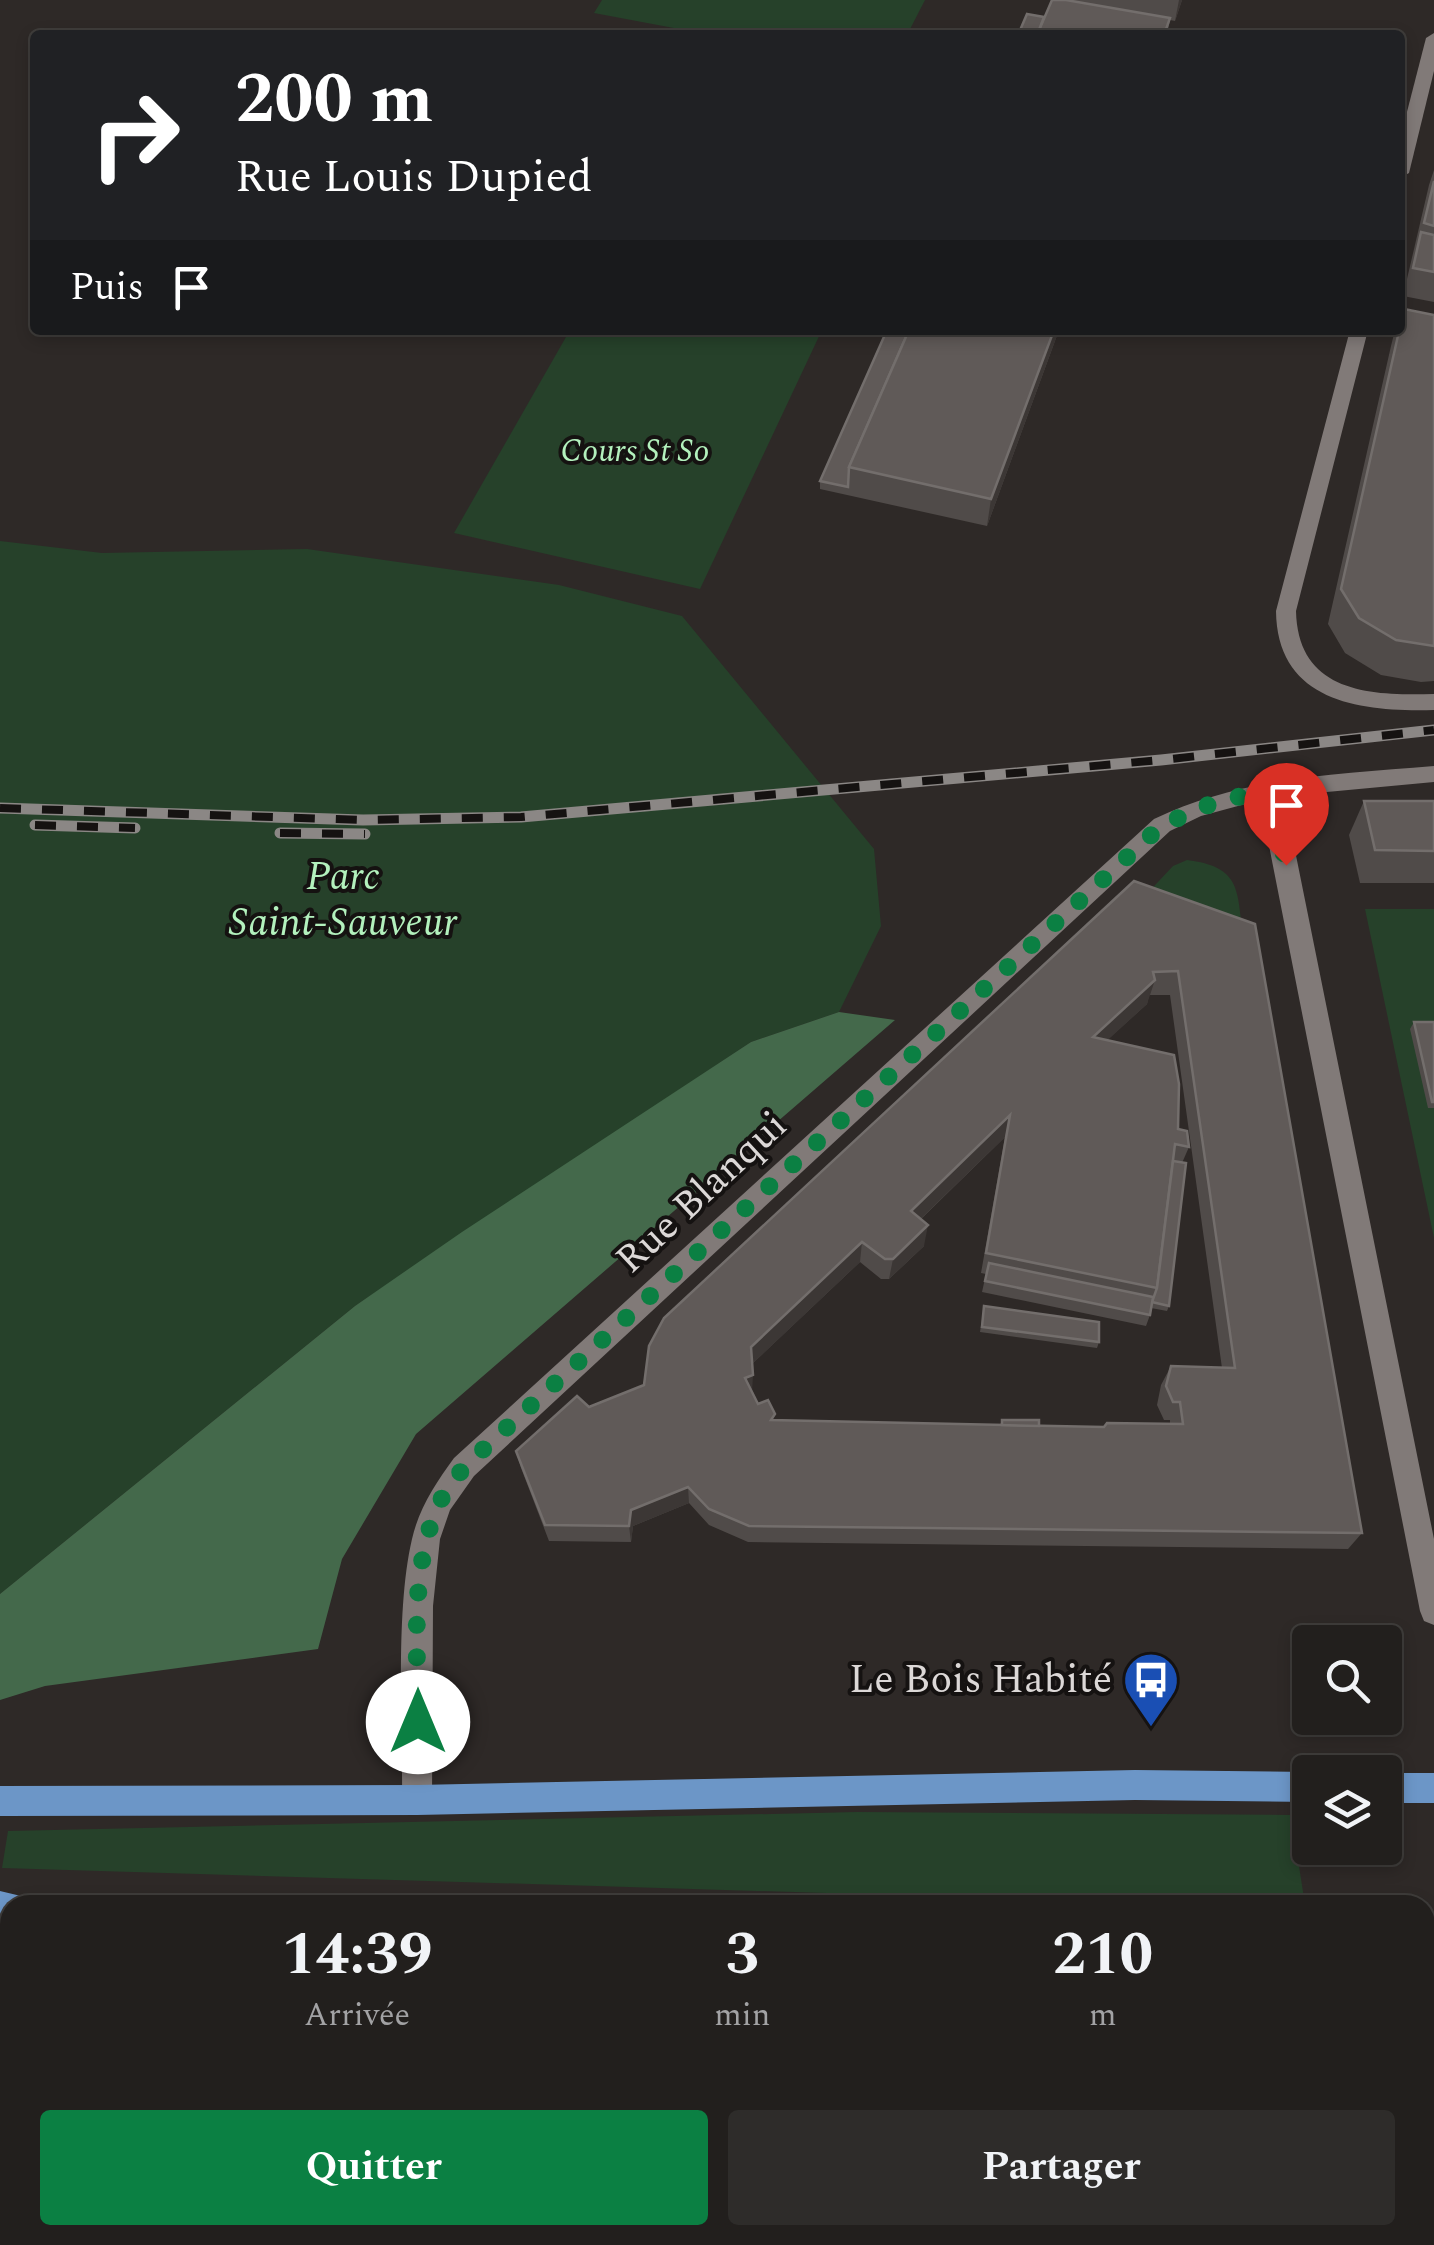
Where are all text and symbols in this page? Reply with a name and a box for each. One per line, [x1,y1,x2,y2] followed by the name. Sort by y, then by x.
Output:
[235,47,433,153] text: 200 m
[70,70,200,200] icon: right
[235,143,592,212] text: Rue Louis Dupied
[70,259,144,317] text: Puis
[164,260,219,315] icon: arrive
[561,427,709,476] park label: Cours St So
[1244,763,1329,866] pin
[1259,778,1314,833] icon: arrive
[229,847,458,954] park label: Parc Saint-Sauveur
[602,1097,802,1289] street label: Rue Blanqui
[1292,1625,1402,1865] map controls
[1292,1625,1402,1735] button: search
[849,1650,1112,1711] place label: Le Bois Habité
[1121,1650,1181,1729] bus stop icon: Le Bois Habité
[366,1670,470,1774] position arrow
[1292,1755,1402,1865] button: layers
[282,1909,433,2001] text: 14:39
[726,1909,759,2001] text: 3
[1052,1909,1153,2001] text: 210
[304,1991,410,2040] text: Arrivée
[714,1991,770,2040] text: min
[1089,1991,1116,2040] text: m
[40,2110,708,2225] button: Quitter
[728,2110,1395,2225] button: Partager

